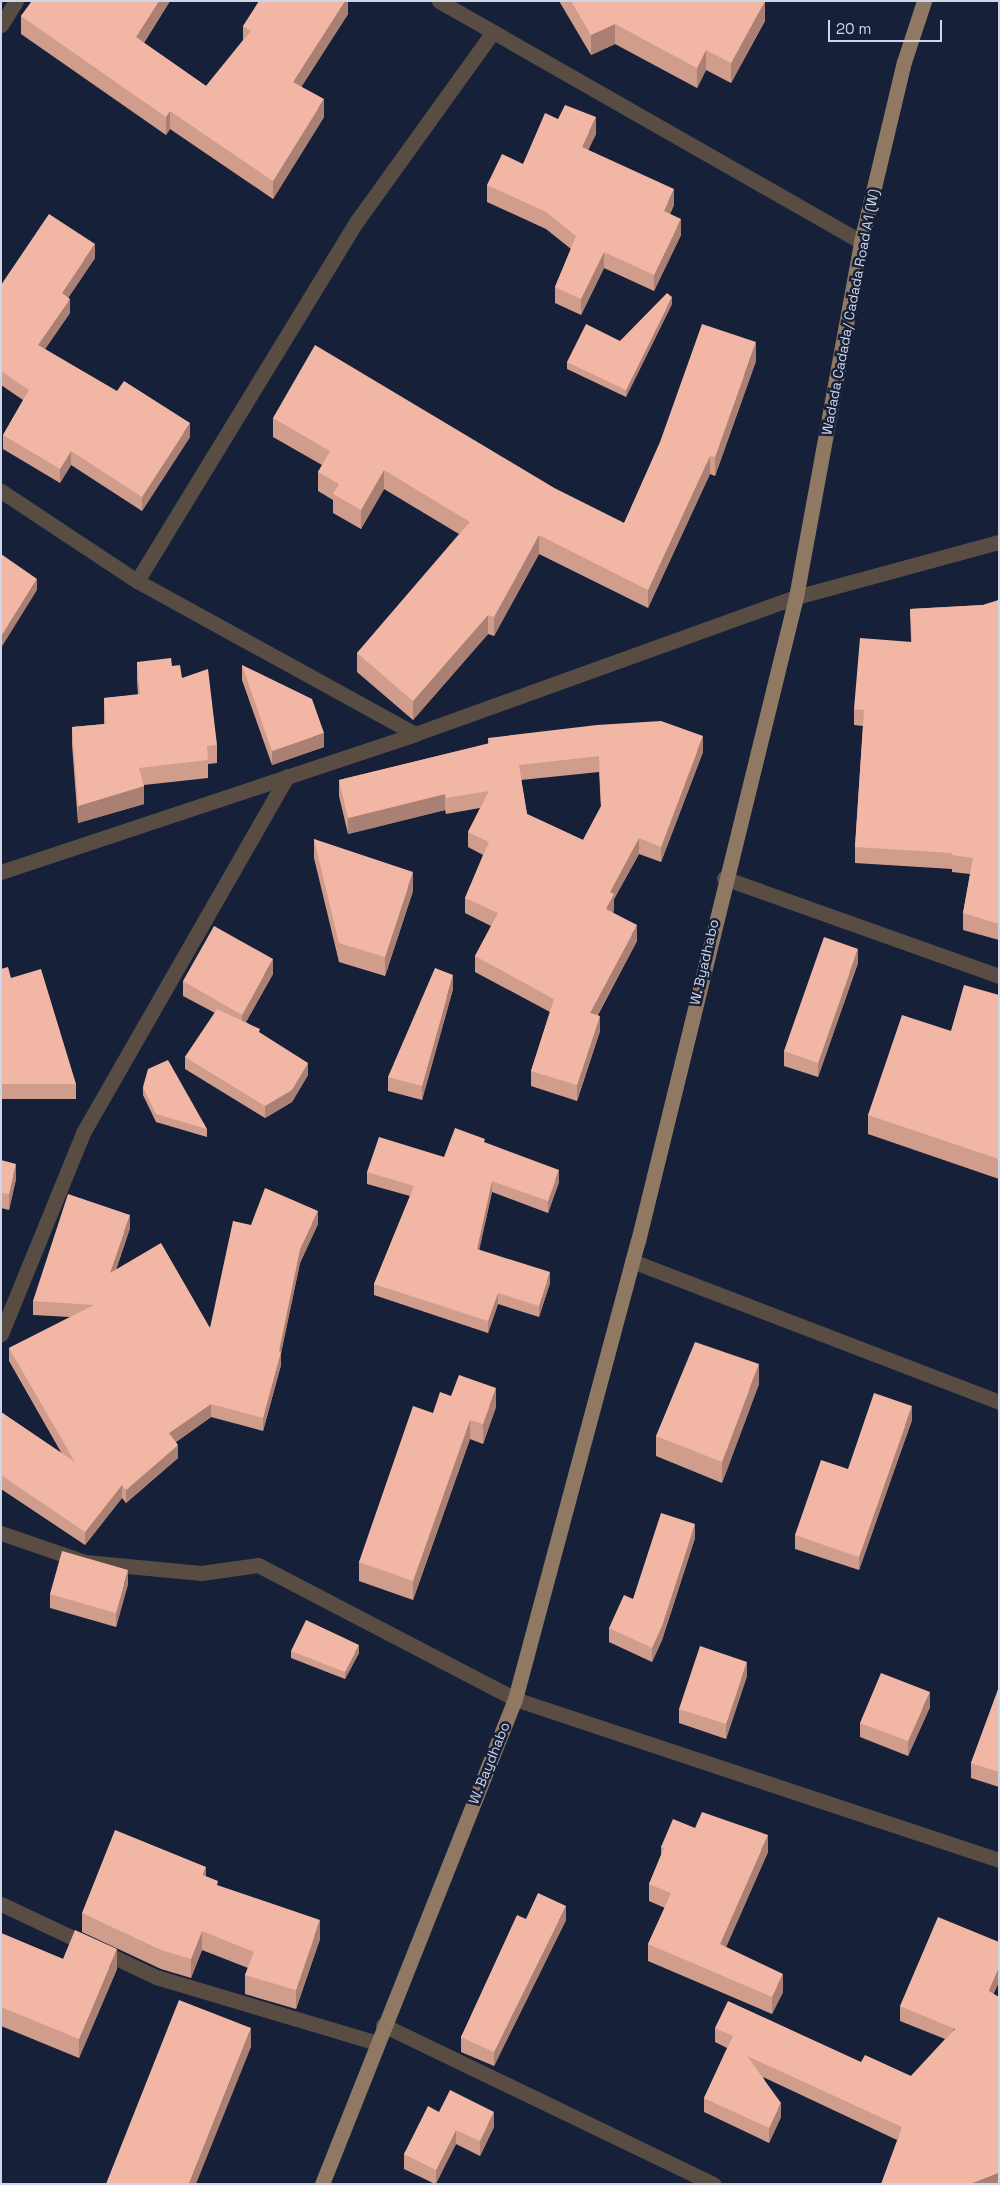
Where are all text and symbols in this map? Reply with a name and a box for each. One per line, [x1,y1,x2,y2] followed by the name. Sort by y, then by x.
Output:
[830,10,944,42] scale bar
[836,19,871,38] text: 20 m
[818,187,882,437] street label: Wadada Cadada/ Cadada Road A1 (W)
[686,917,722,1007] street label: W. Byadhabo
[465,1719,513,1807] street label: W. Baydhabo

